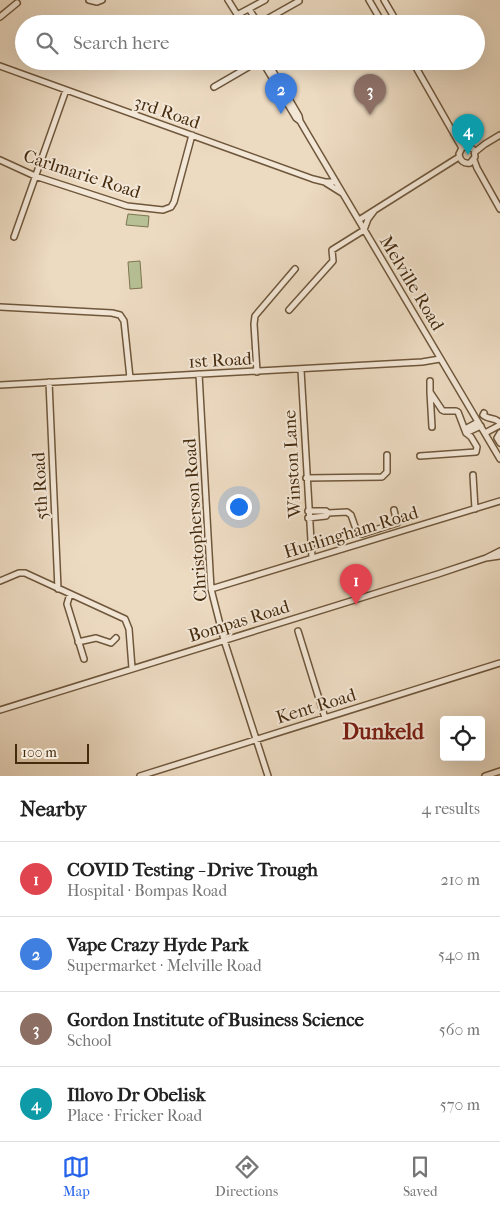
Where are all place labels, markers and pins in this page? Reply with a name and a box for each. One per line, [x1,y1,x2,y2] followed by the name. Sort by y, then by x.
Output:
[265,73,297,114] pin: 2
[354,74,386,115] pin: 3
[452,114,484,155] pin: 4
[340,564,372,605] pin: 1

